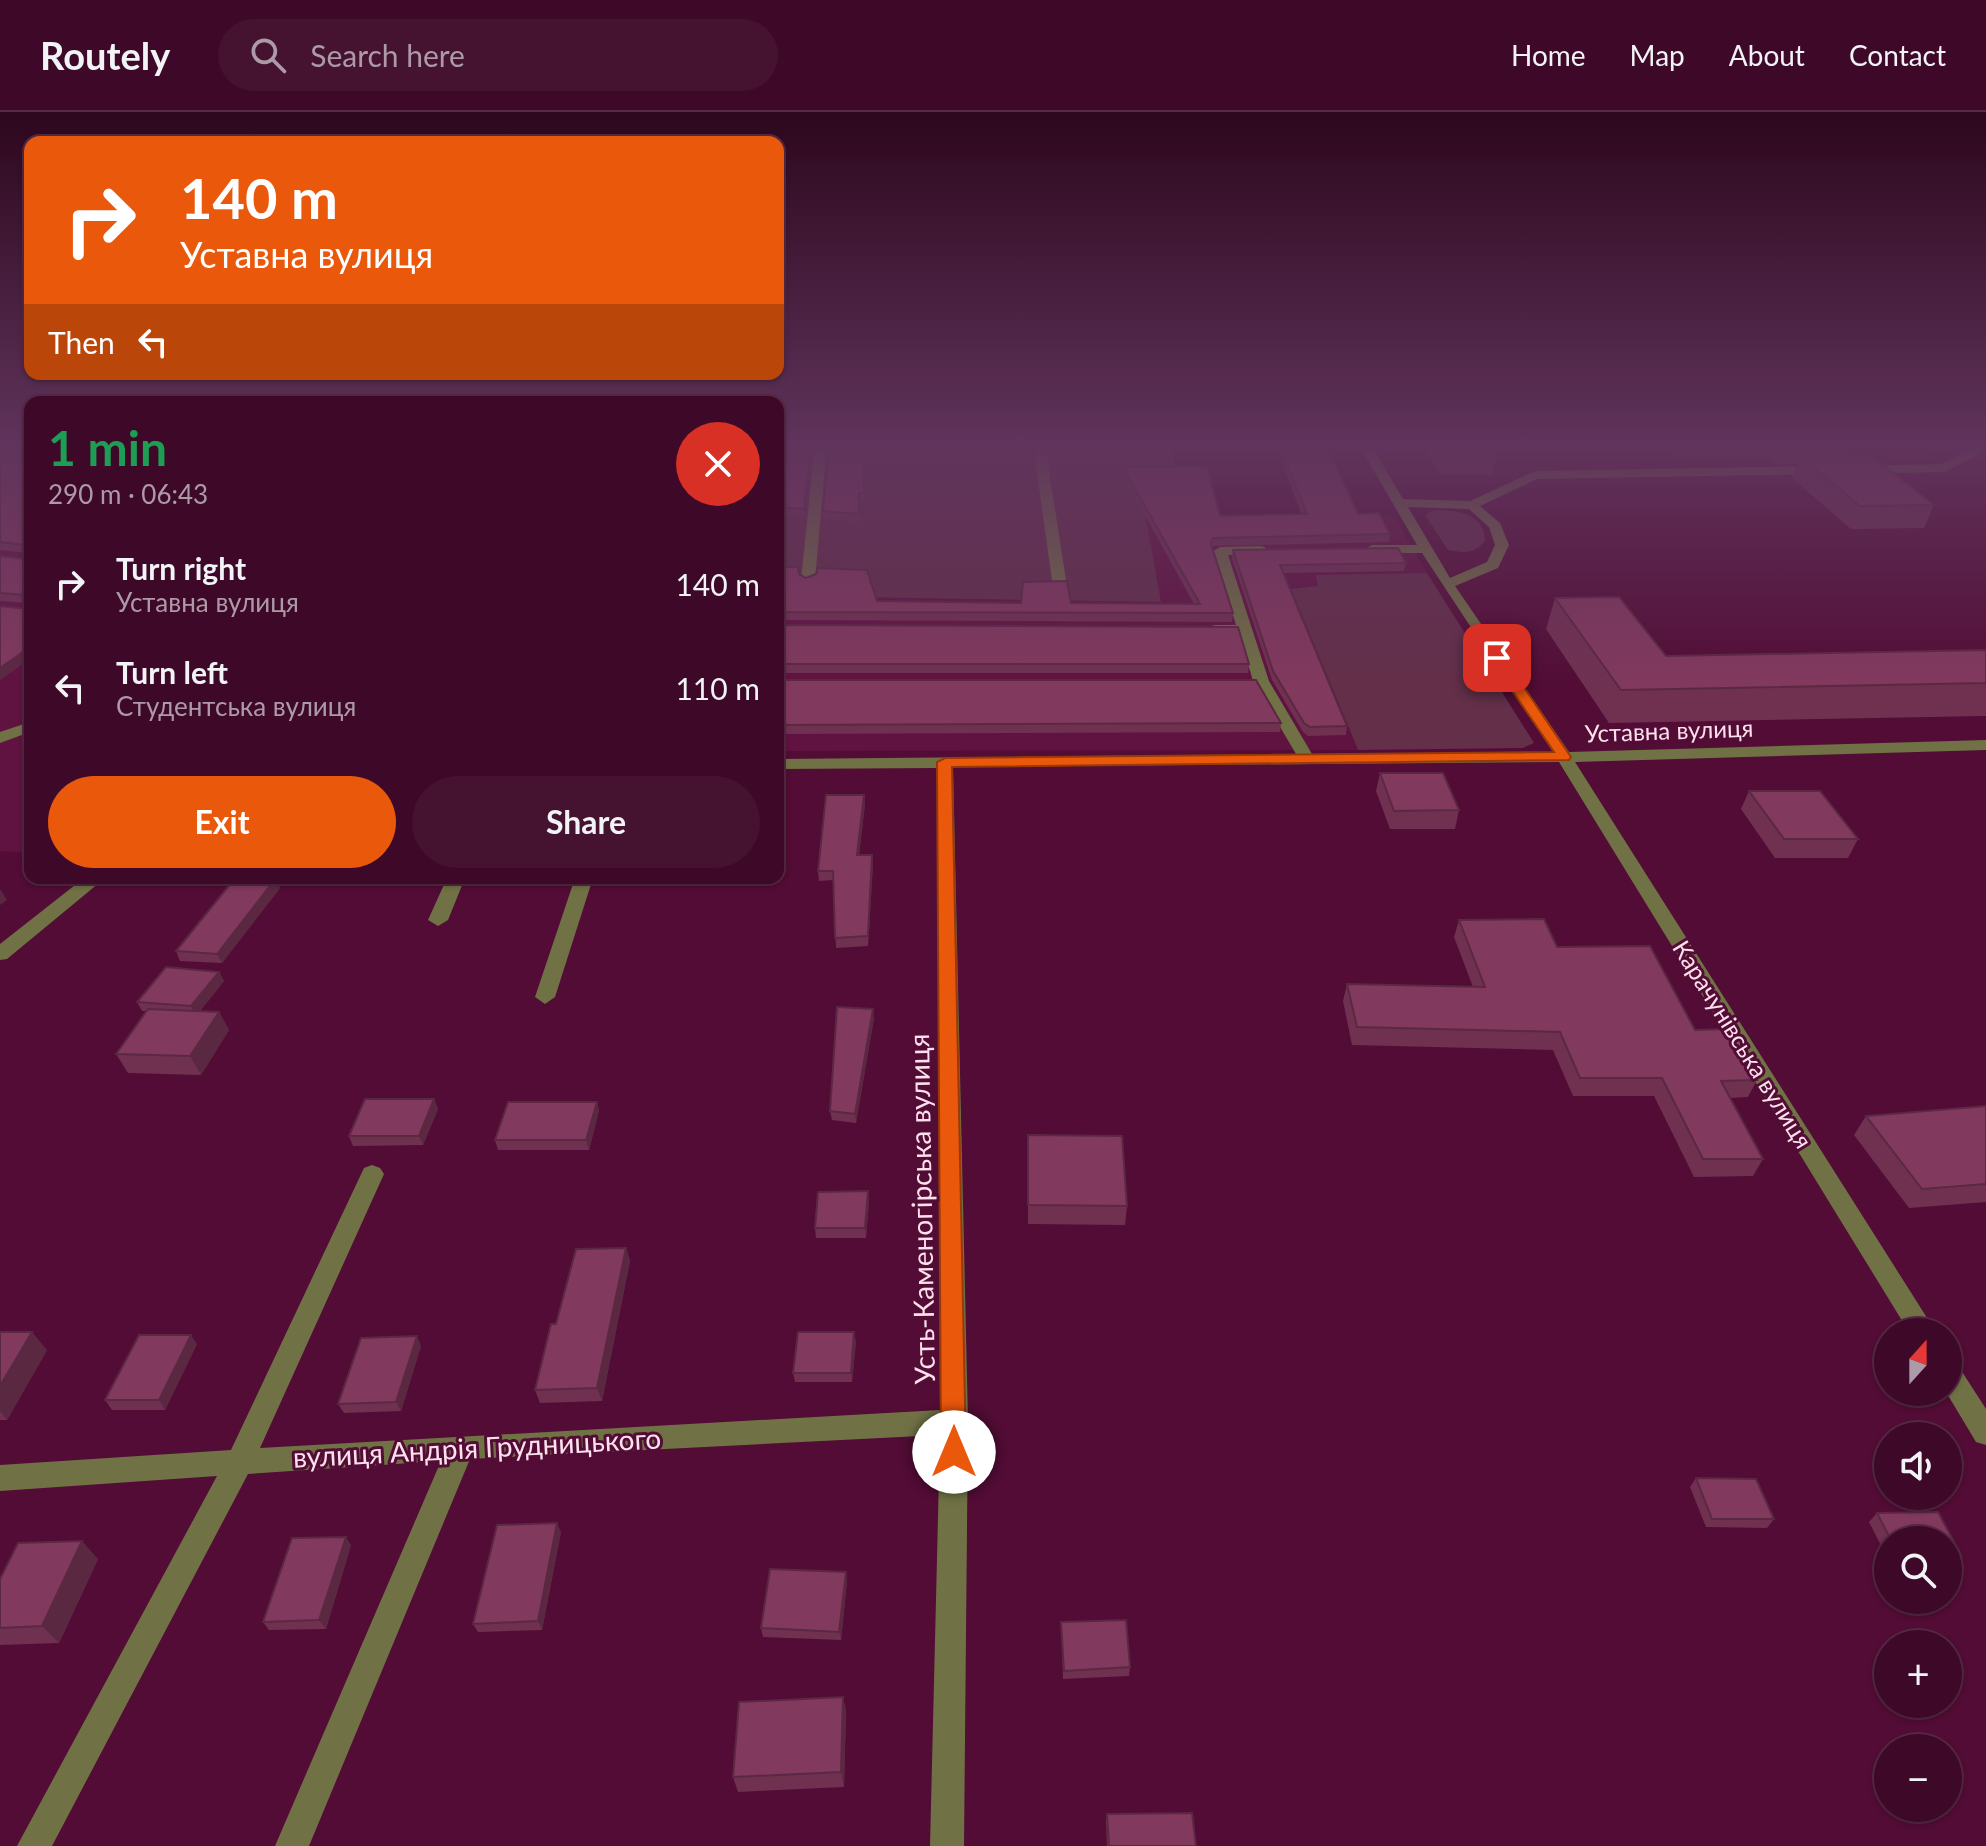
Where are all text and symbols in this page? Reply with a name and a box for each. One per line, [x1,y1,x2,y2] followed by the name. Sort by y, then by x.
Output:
[218,19,778,91] search box
[40,32,170,78] text: Routely
[246,33,290,77] icon: search
[310,37,465,73] text: Search here
[1511,38,1586,72] text: Home
[1630,38,1685,72] text: Map
[1729,38,1805,72] text: About
[1849,38,1946,72] text: Contact
[180,164,338,231] text: 140 m
[48,168,152,272] icon: right
[180,232,433,276] text: Уставна вулиця
[131,320,175,364] icon: left
[48,324,115,360] text: Then
[48,419,167,476] text: 1 min
[676,422,760,506] button: close
[48,478,208,510] text: 290 m · 06:43
[116,550,246,586] text: Turn right
[48,562,92,606] icon: right
[675,566,760,602] text: 140 m
[116,586,299,618] text: Уставна вулиця
[1463,624,1531,692] pin
[1475,636,1519,680] icon: arrive
[116,654,228,690] text: Turn left
[48,666,92,710] icon: left
[675,670,760,706] text: 110 m
[116,690,356,722] text: Студентська вулиця
[1584,713,1754,747] street label: Уставна вулиця
[48,776,396,868] button: Exit
[412,776,760,868] button: Share
[1667,935,1819,1153] street label: Карачунівська вулиця
[901,1033,941,1385] street label: Усть-Каменогірська вулиця
[1874,1318,1962,1406] north arrow
[1874,1318,1962,1822] map controls
[912,1410,996,1494] position arrow
[292,1420,662,1474] street label: вулиця Андрія Грудницького
[1874,1422,1962,1510] button: sound
[1874,1526,1962,1614] button: search
[1874,1630,1962,1718] button: +
[1874,1734,1962,1822] button: −

